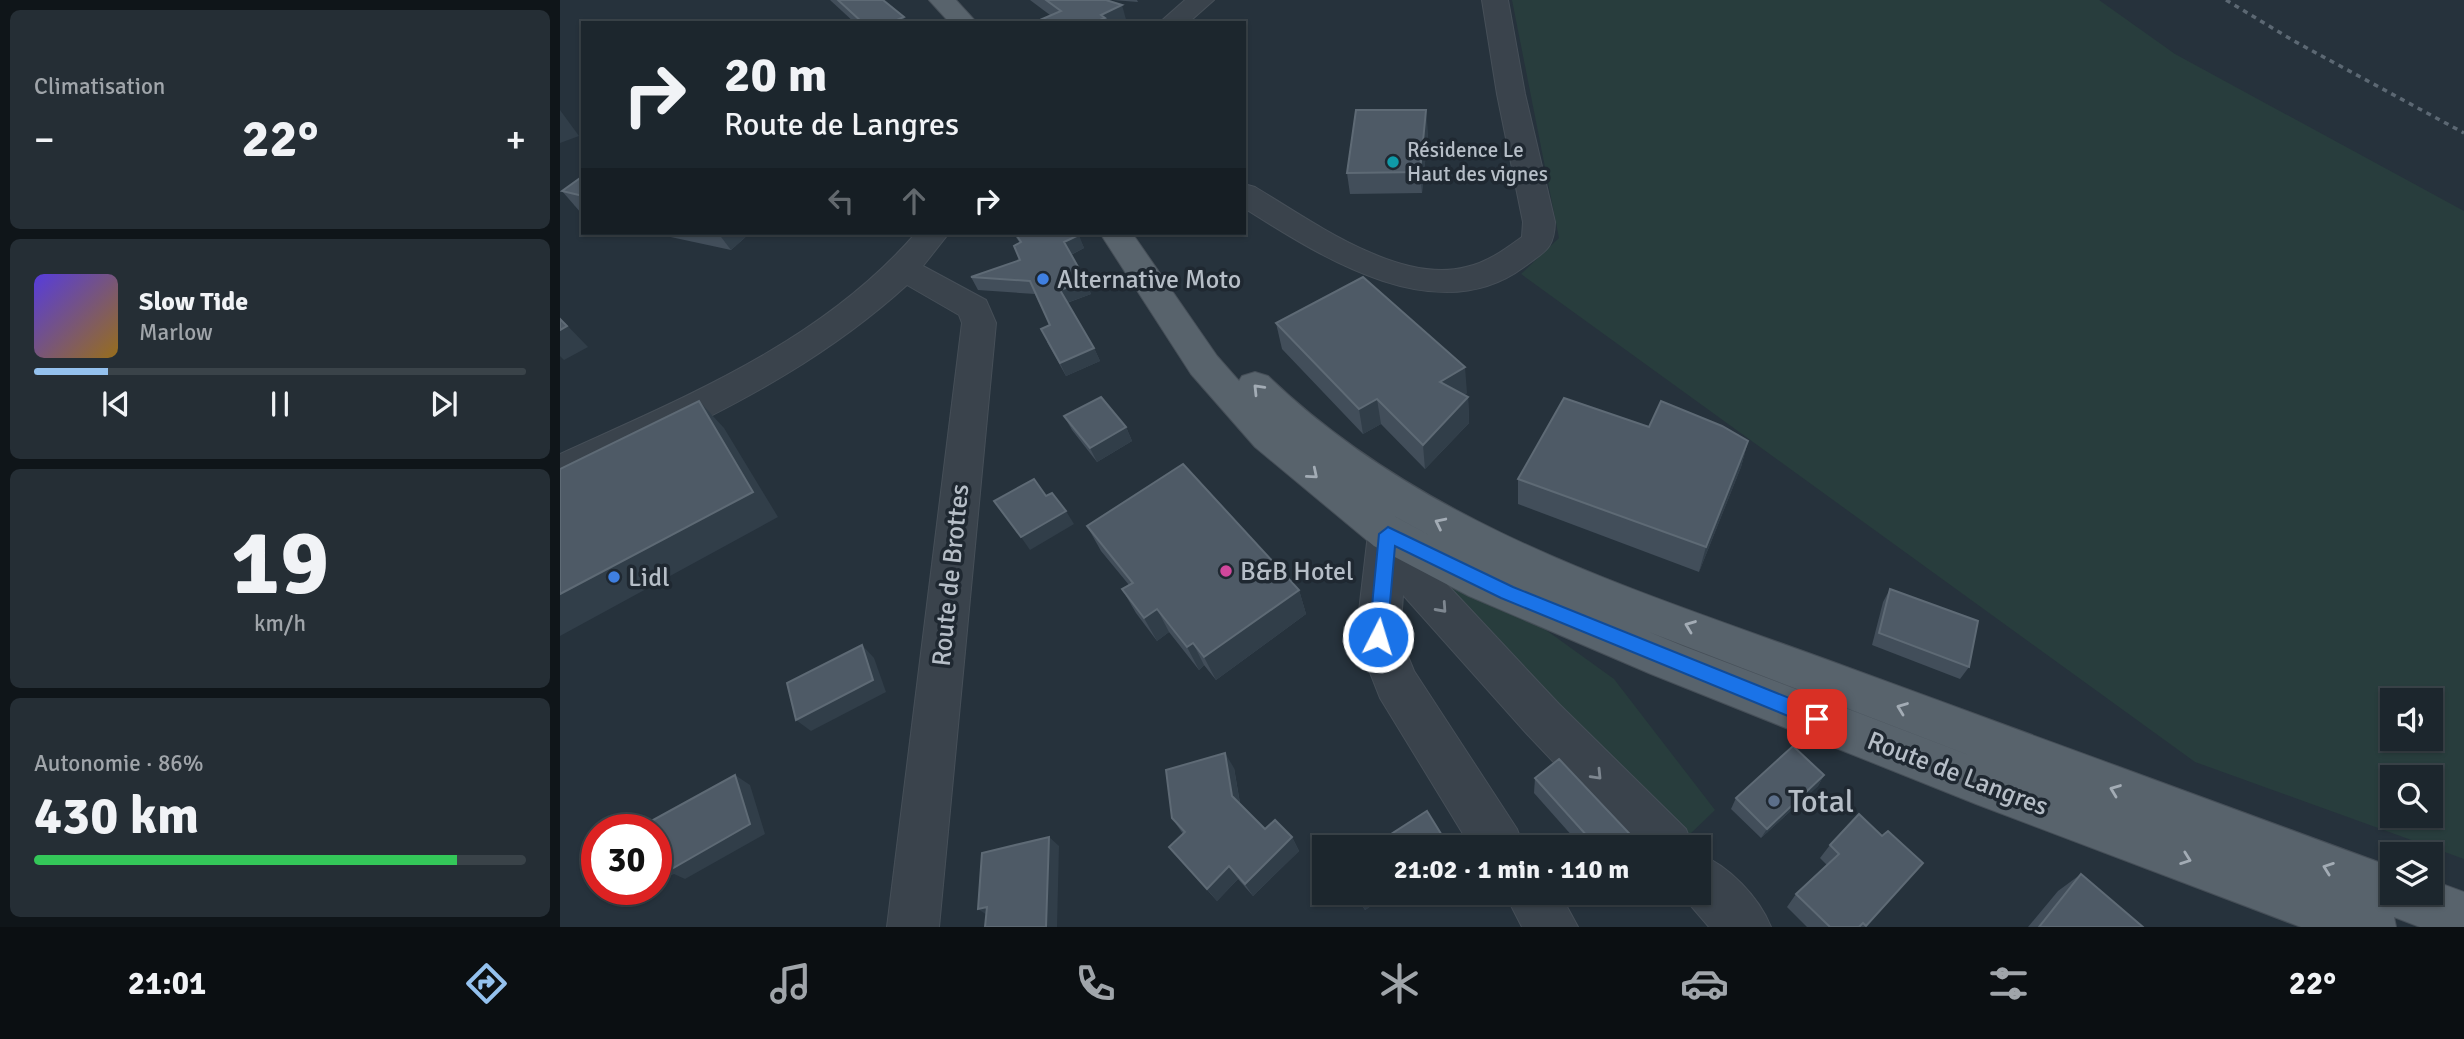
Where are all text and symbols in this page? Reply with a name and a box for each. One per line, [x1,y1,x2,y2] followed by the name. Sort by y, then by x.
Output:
[724,45,827,105] text: 20 m
[609,49,700,140] icon: right
[34,72,165,101] text: Climatisation
[724,105,959,144] text: Route de Langres
[242,107,318,171] text: 22°
[34,116,55,163] text: −
[505,116,526,163] text: +
[1407,137,1548,187] place label: Résidence Le Haut des vignes
[1385,154,1401,170] marker: Résidence Le Haut des vignes
[822,182,860,220] icon: left
[895,182,933,220] icon: ahead
[968,182,1006,220] icon: right
[1057,264,1241,296] place label: Alternative Moto
[1035,271,1051,287] marker: Alternative Moto
[139,286,248,318] text: Slow Tide
[139,318,213,347] text: Marlow
[1254,384,1267,397] one-way arrow
[97,385,135,423] icon: previous
[261,385,299,423] icon: pause
[425,385,463,423] icon: next
[1305,466,1317,479] one-way arrow
[926,482,976,668] street label: Route de Brottes
[231,507,329,620] text: 19
[1435,517,1447,531] one-way arrow
[1240,556,1354,588] place label: B&B Hotel
[628,562,670,594] place label: Lidl
[1218,563,1234,579] marker: B&B Hotel
[606,569,622,585] marker: Lidl
[1341,600,1415,674] position arrow
[1434,600,1447,613] one-way arrow
[254,609,306,638] text: km/h
[1684,621,1696,635] one-way arrow
[2380,688,2443,905] map controls
[2380,688,2443,751] button: sound
[1787,689,1847,749] pin
[1798,700,1836,738] icon: arrive
[1897,702,1909,716] one-way arrow
[1863,725,2053,823] street label: Route de Langres
[34,749,204,778] text: Autonomie · 86%
[2380,765,2443,828] button: search
[1589,767,1602,780] one-way arrow
[1788,782,1854,821] place label: Total
[34,784,199,848] text: 430 km
[2109,784,2121,798] one-way arrow
[1766,793,1782,809] marker: Total
[581,814,672,905] speed limit sign: 30
[2380,842,2443,905] button: layers
[2179,850,2191,864] one-way arrow
[1394,854,1629,886] text: 21:02 · 1 min · 110 m
[2323,862,2335,876] one-way arrow
[462,959,511,1008] icon: directions
[766,959,815,1008] icon: music
[1071,959,1120,1008] icon: phone
[1375,959,1424,1008] icon: climate
[1680,959,1729,1008] icon: car
[1984,959,2033,1008] icon: filters
[128,964,206,1003] text: 21:01
[2289,964,2336,1003] text: 22°

